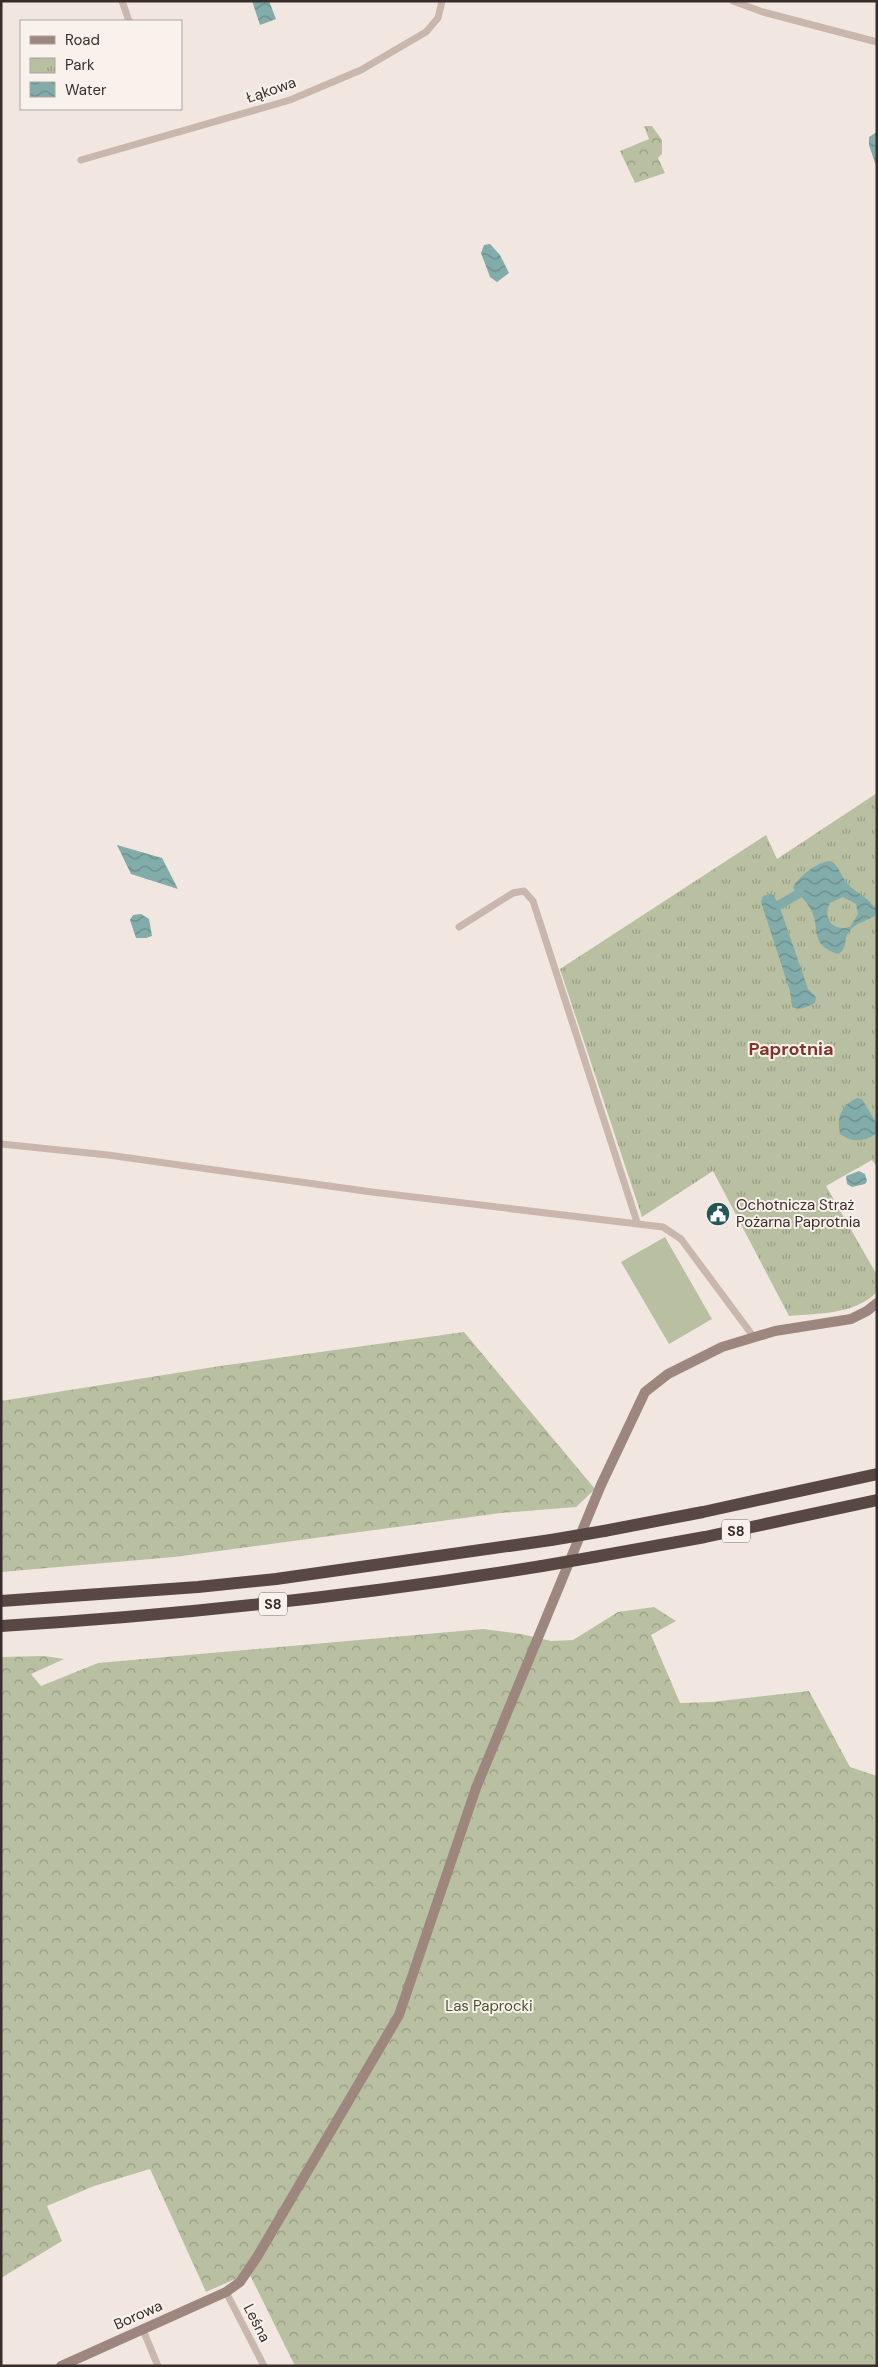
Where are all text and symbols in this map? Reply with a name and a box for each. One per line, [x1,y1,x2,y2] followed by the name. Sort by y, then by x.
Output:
[20,20,182,110] legend
[65,30,100,50] text: Road
[65,55,95,75] text: Park
[243,72,299,108] street label: Łąkowa
[65,80,107,100] text: Water
[748,1037,834,1061] district label: Paprotnia
[736,1195,861,1232] place label: Ochotnicza Straż Pożarna Paprotnia
[705,1201,731,1227] public building icon: Ochotnicza Straż Pożarna Paprotnia
[722,1520,750,1542] road number: S8
[259,1592,287,1616] road number: S8
[445,1996,533,2016] park label: Las Paprocki
[111,2295,165,2335] street label: Borowa
[239,2300,275,2346] street label: Leśna

